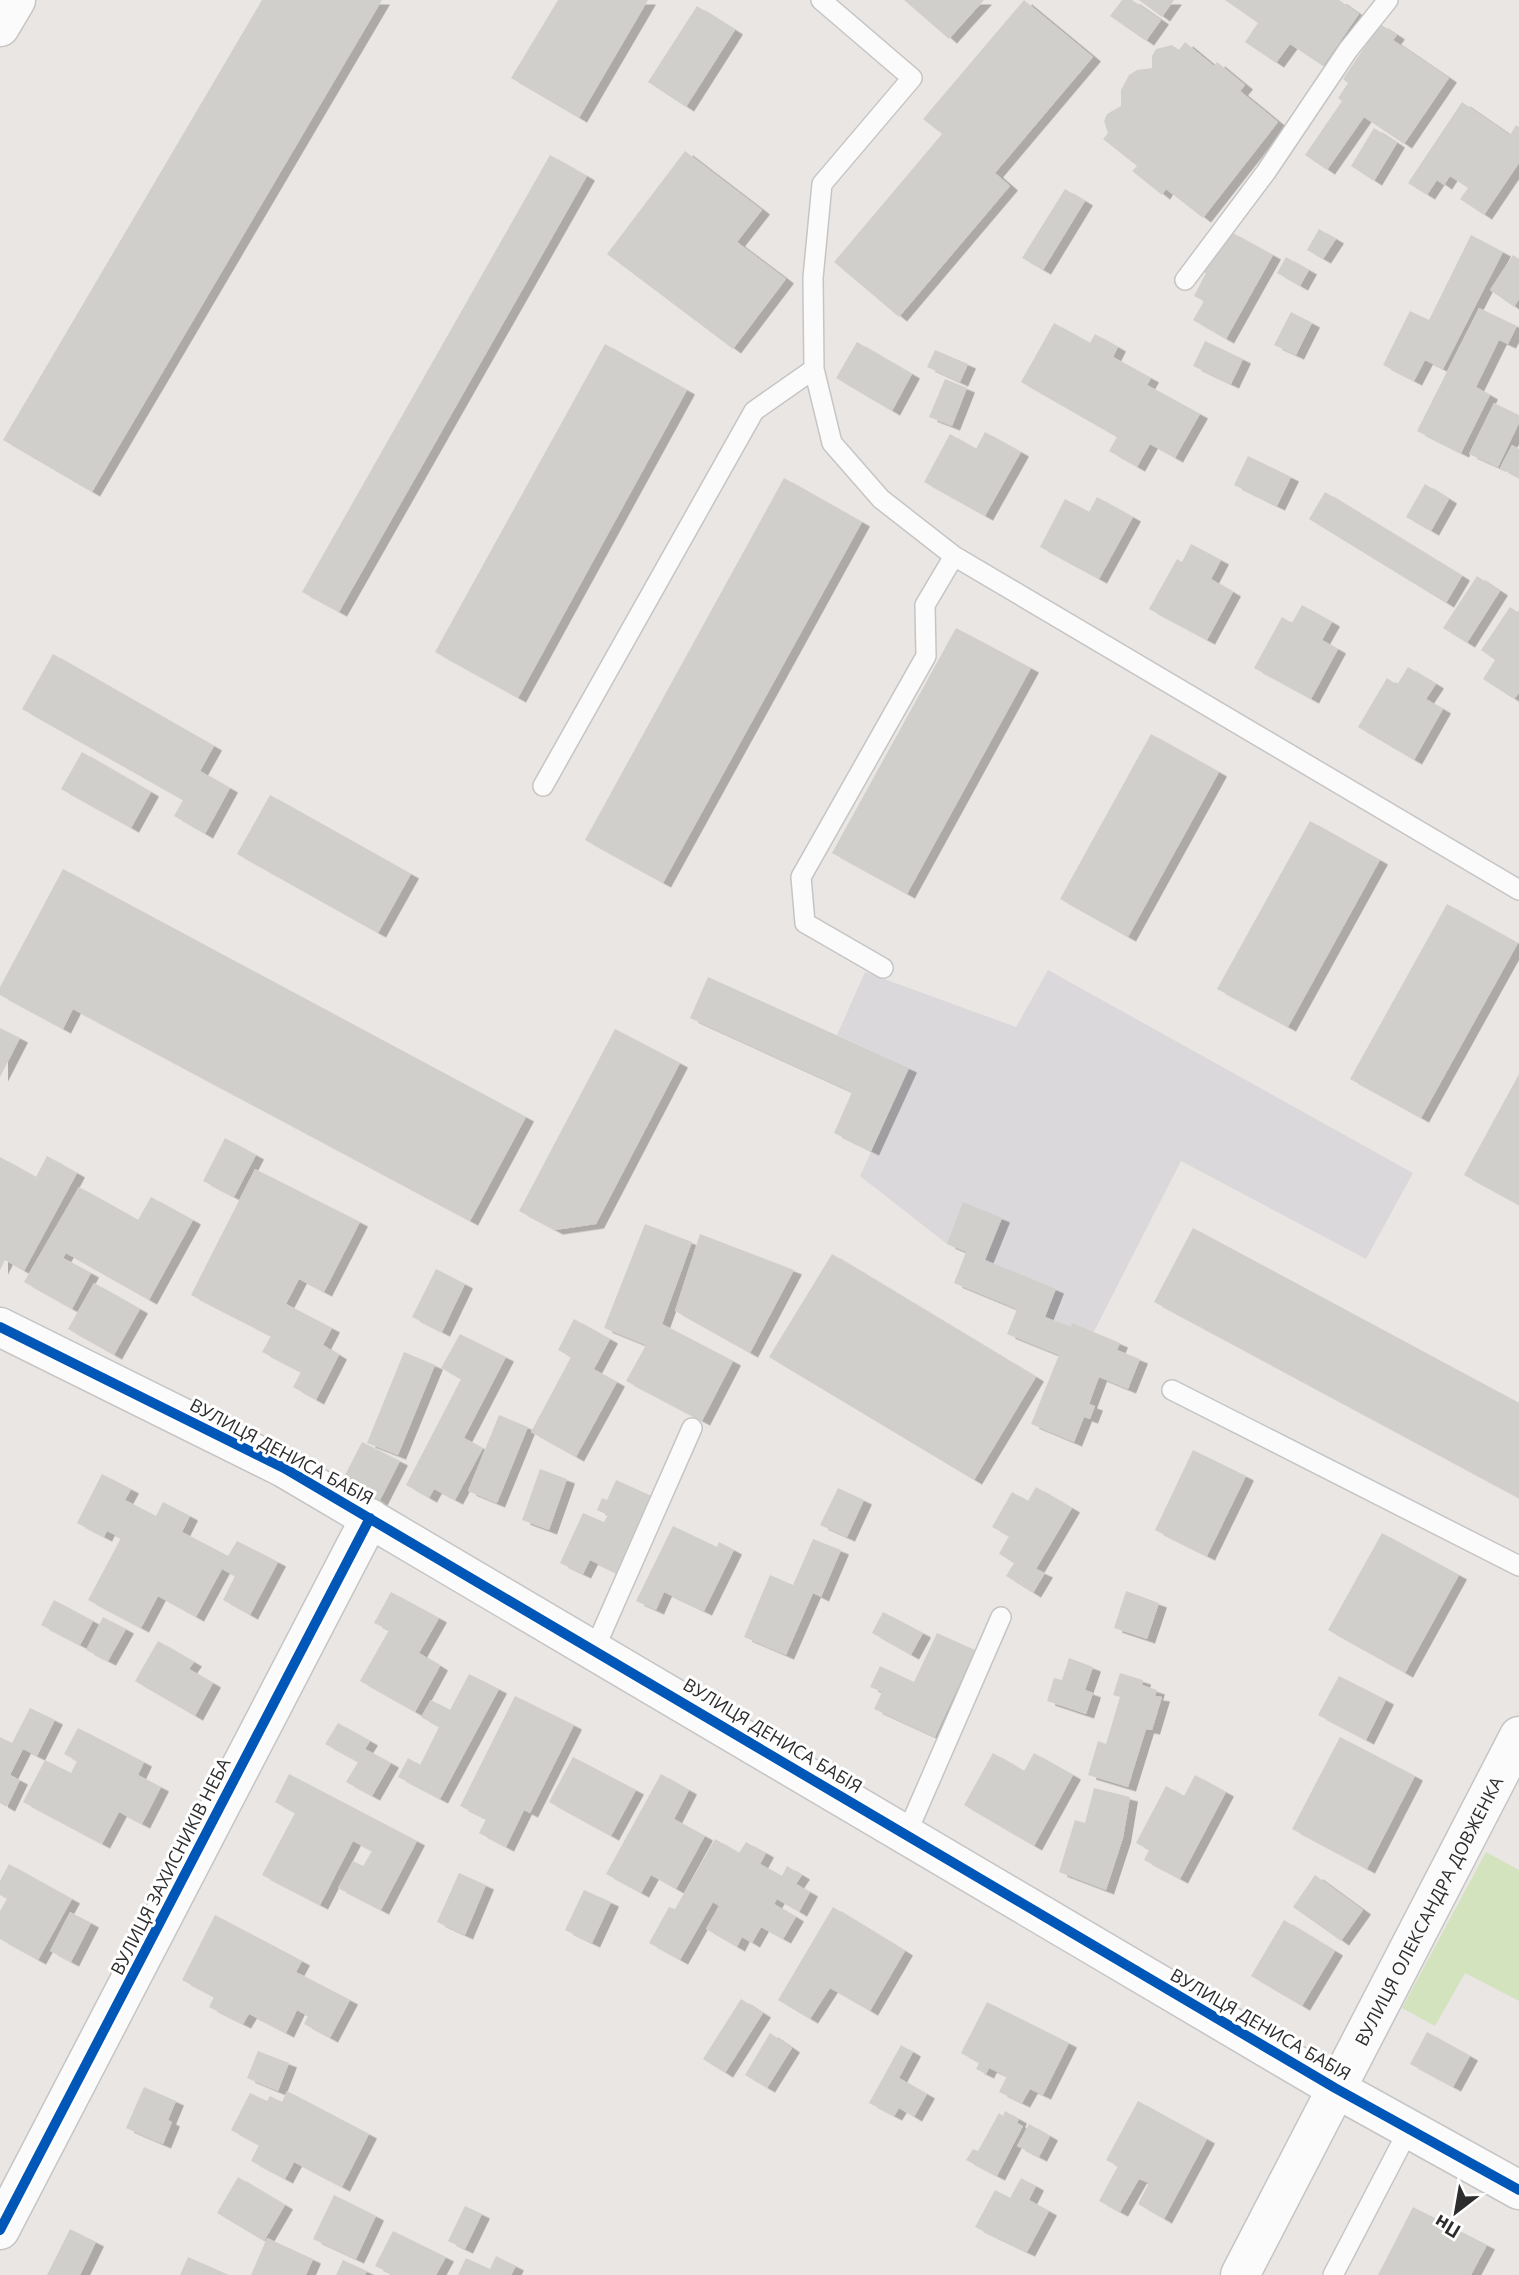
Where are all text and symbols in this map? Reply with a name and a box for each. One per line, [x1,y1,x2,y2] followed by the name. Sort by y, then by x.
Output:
[186,1392,378,1510] street label: ВУЛИЦЯ ДЕНИСА БАБІЯ
[679,1672,867,1798] street label: ВУЛИЦЯ ДЕНИСА БАБІЯ
[105,1753,236,1979] street label: ВУЛИЦЯ ЗАХИСНИКІВ НЕБА
[1349,1772,1508,2050] street label: ВУЛИЦЯ ОЛЕКСАНДРА ДОВЖЕНКА
[1166,1962,1356,2086] street label: ВУЛИЦЯ ДЕНИСА БАБІЯ
[1421,2177,1491,2247] north arrow
[1429,2209,1465,2245] text: Пн

